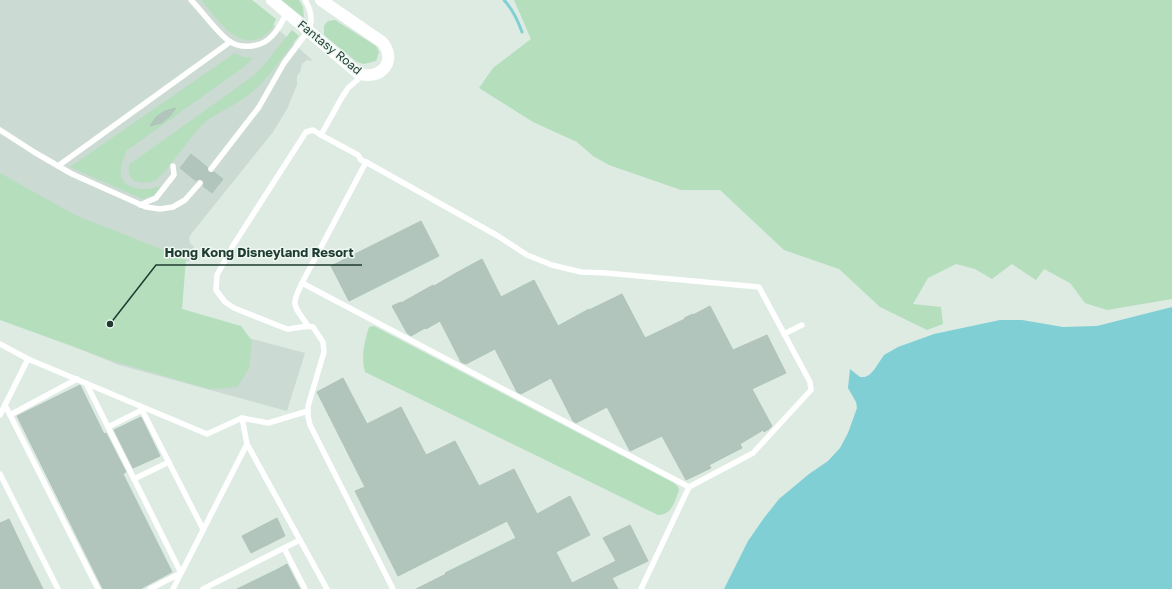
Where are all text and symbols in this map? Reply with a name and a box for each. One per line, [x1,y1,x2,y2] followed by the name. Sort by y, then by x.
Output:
[295,17,365,77] street label: Fantasy Road
[156,240,362,265] callout: Hong Kong Disneyland Resort
[164,244,354,260] text: Hong Kong Disneyland Resort

